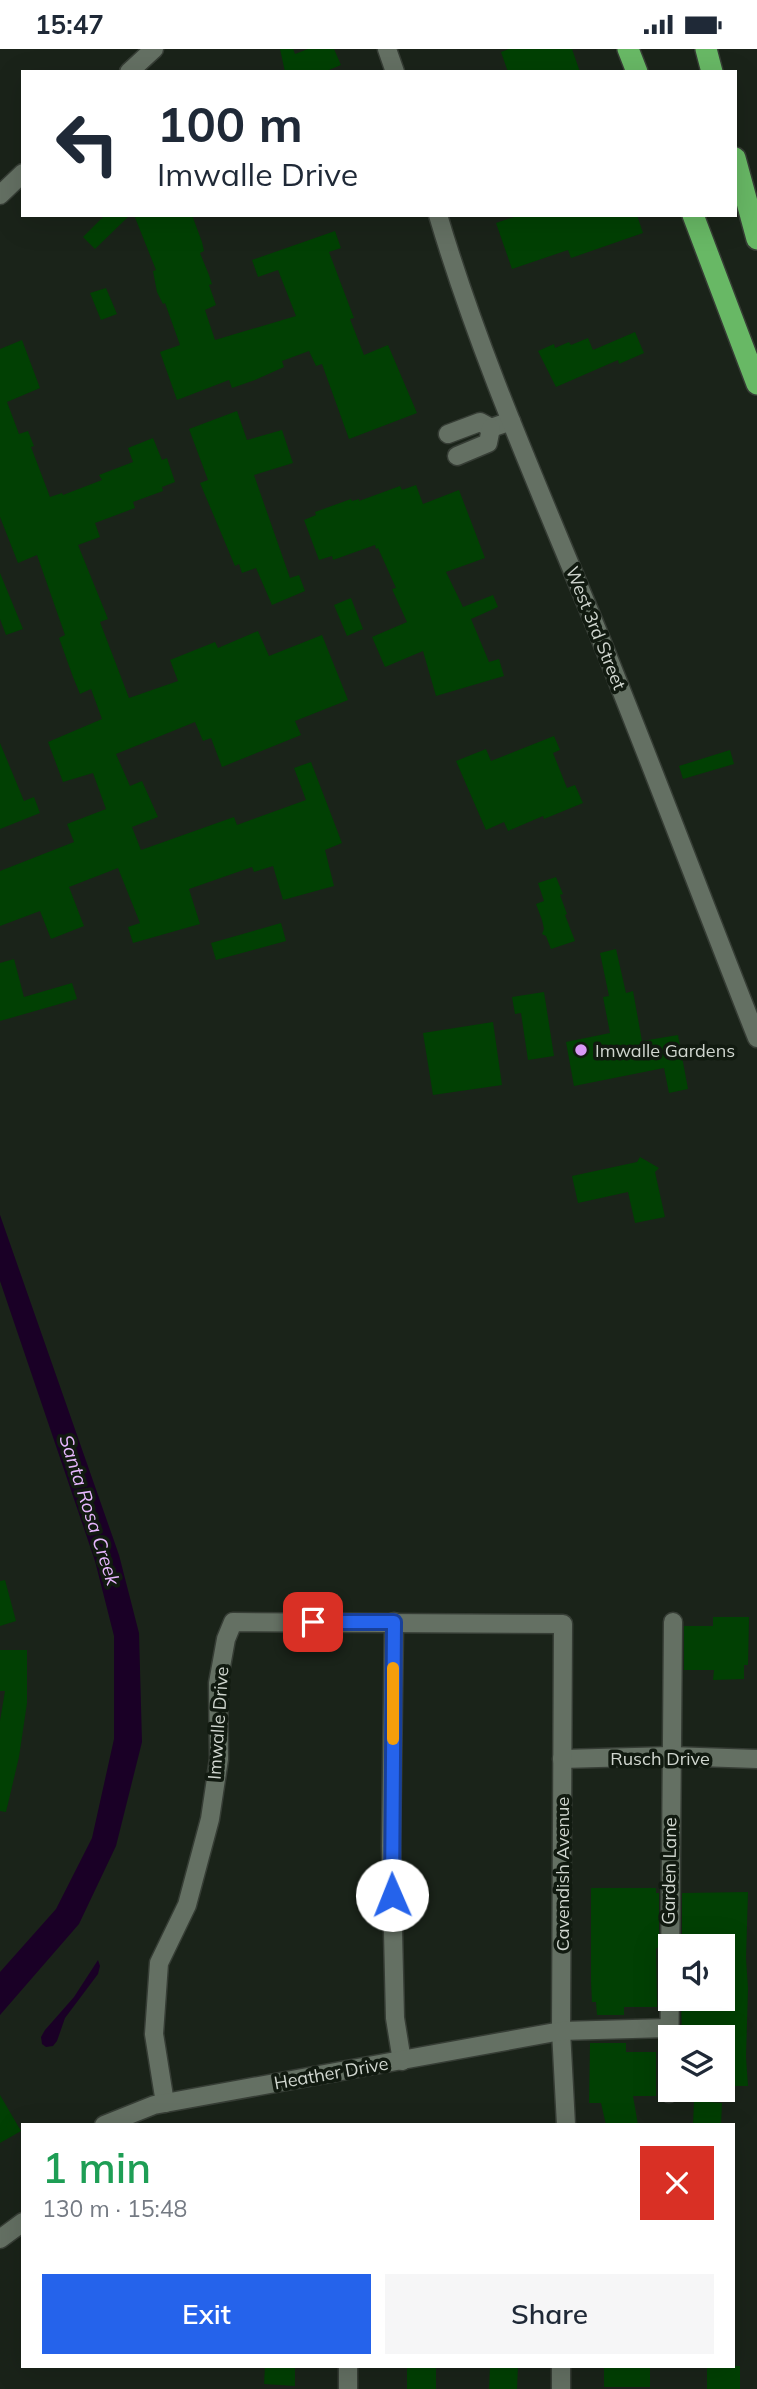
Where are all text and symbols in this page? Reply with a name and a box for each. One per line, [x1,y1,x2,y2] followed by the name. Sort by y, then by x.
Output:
[35,8,104,41] text: 15:47
[157,93,303,154] text: 100 m
[42,98,133,189] icon: left
[157,154,358,194] text: Imwalle Drive
[561,563,631,693] street label: West 3rd Street
[595,1039,735,1062] place label: Imwalle Gardens
[573,1042,589,1058] marker: Imwalle Gardens
[54,1432,126,1590] water label: Santa Rosa Creek
[283,1592,343,1652] pin
[294,1603,332,1641] icon: arrive
[203,1666,233,1780] street label: Imwalle Drive
[610,1747,710,1770] street label: Rusch Drive
[551,1797,574,1951] street label: Cavendish Avenue
[657,1817,681,1925] street label: Garden Lane
[355,1858,429,1932] position arrow
[658,1934,735,2102] map controls
[658,1934,735,2011] button: sound
[658,2025,735,2102] button: layers
[272,2052,390,2094] street label: Heather Drive
[42,2141,151,2194] text: 1 min
[640,2146,714,2220] button: close
[42,2194,187,2223] text: 130 m · 15:48
[42,2274,371,2354] button: Exit
[385,2274,714,2354] button: Share

